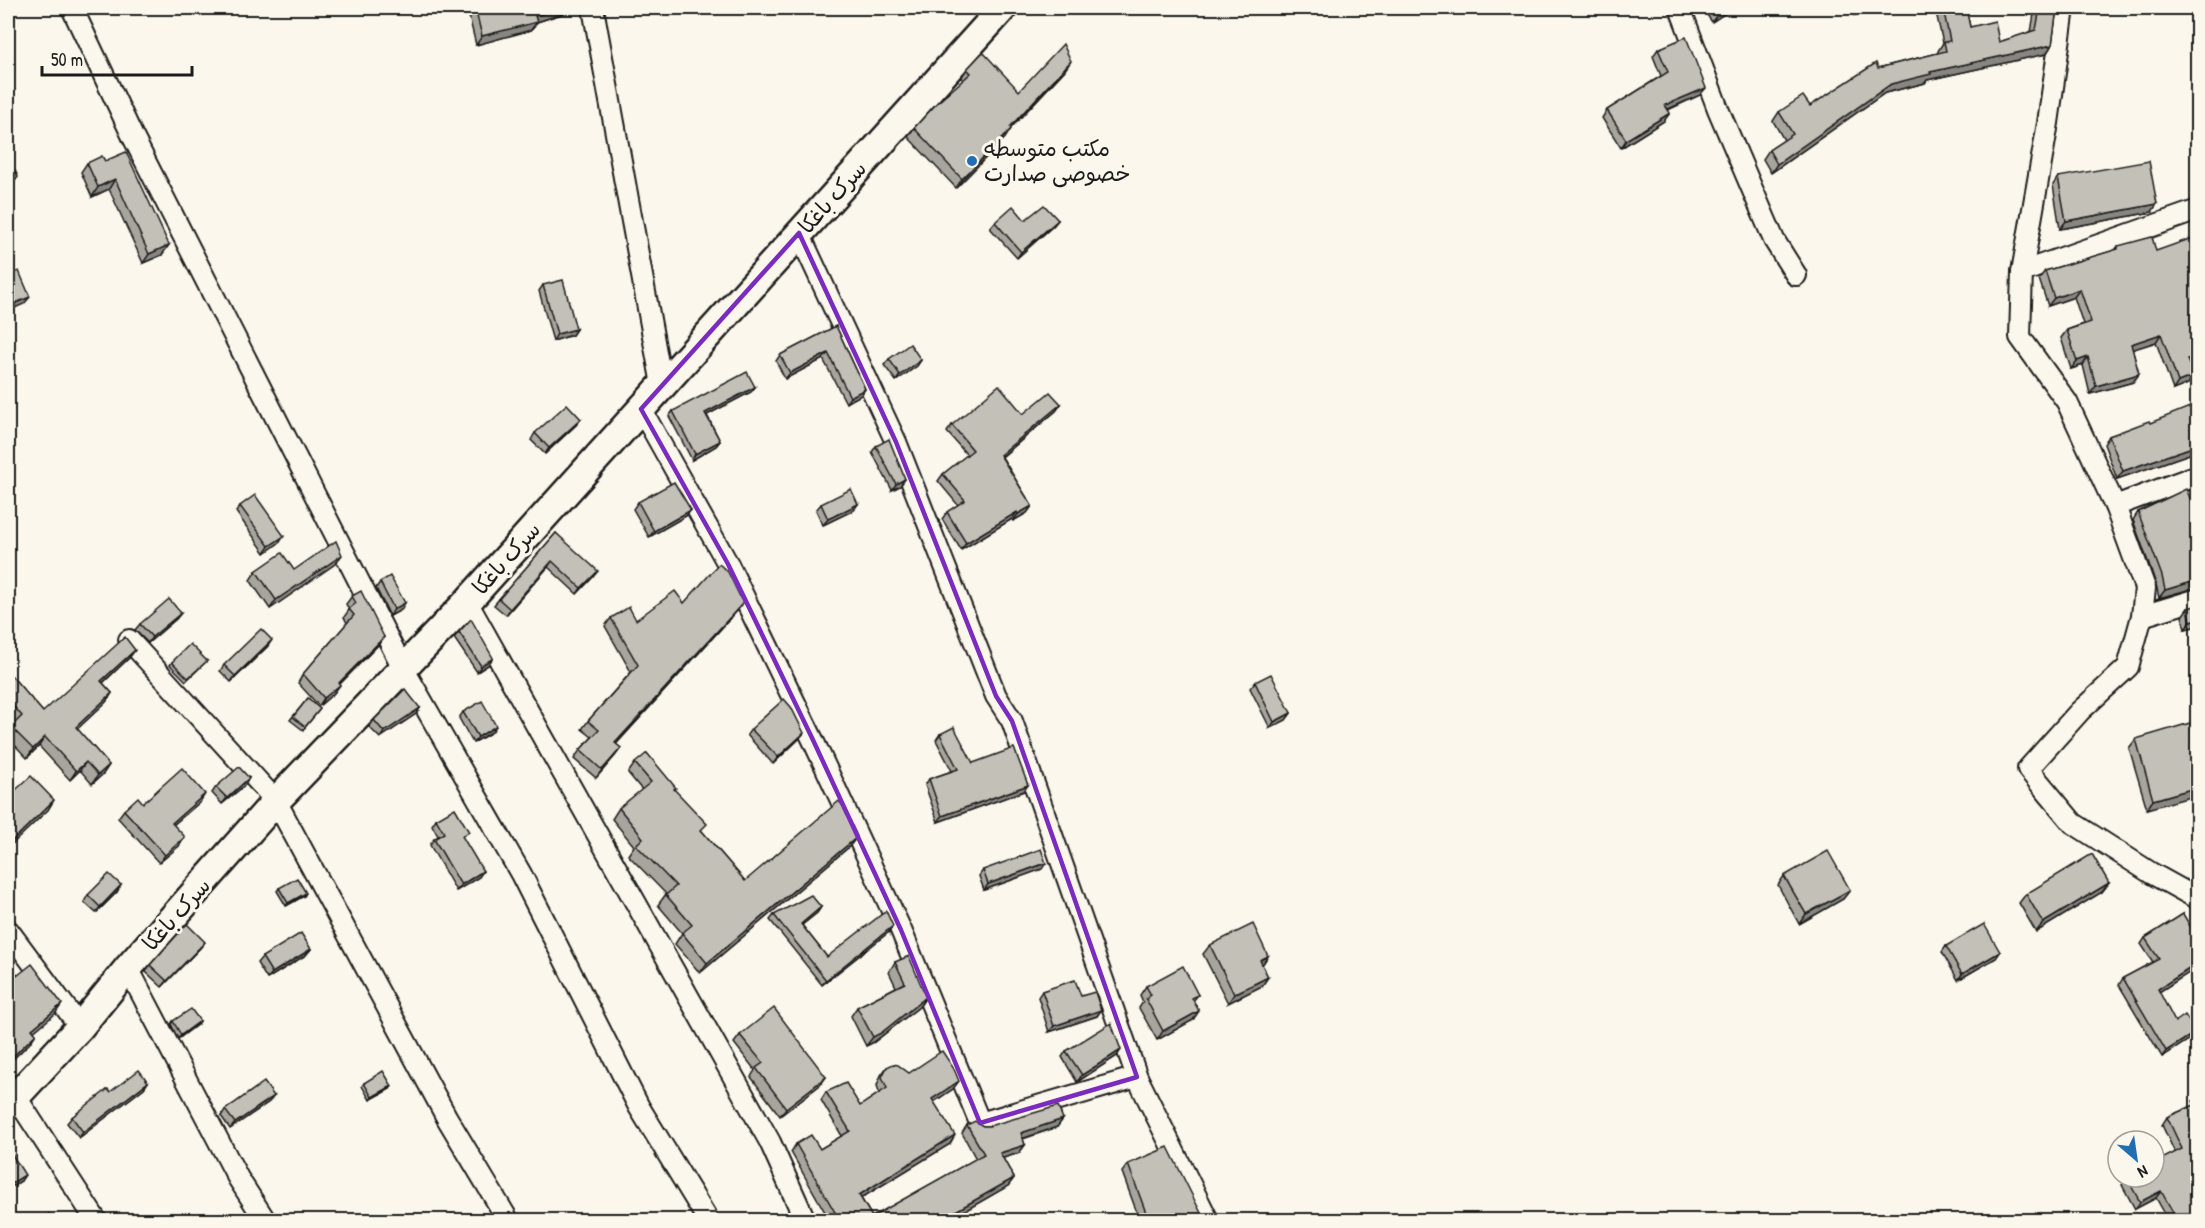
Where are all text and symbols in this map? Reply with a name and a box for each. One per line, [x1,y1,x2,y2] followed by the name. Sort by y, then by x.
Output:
[42,39,192,77] scale bar
[51,47,83,72] text: 50 m
[984,133,1131,188] place label: مکتب متوسطه خصوصی صدارت
[791,154,873,240] street label: سرک باغکا
[965,154,979,168] marker: مکتب متوسطه خصوصی صدارت
[465,515,547,601] street label: سرک باغکا
[135,871,217,957] street label: سرک باغکا
[2106,1129,2166,1189] north arrow
[2134,1160,2152,1184] text: N

